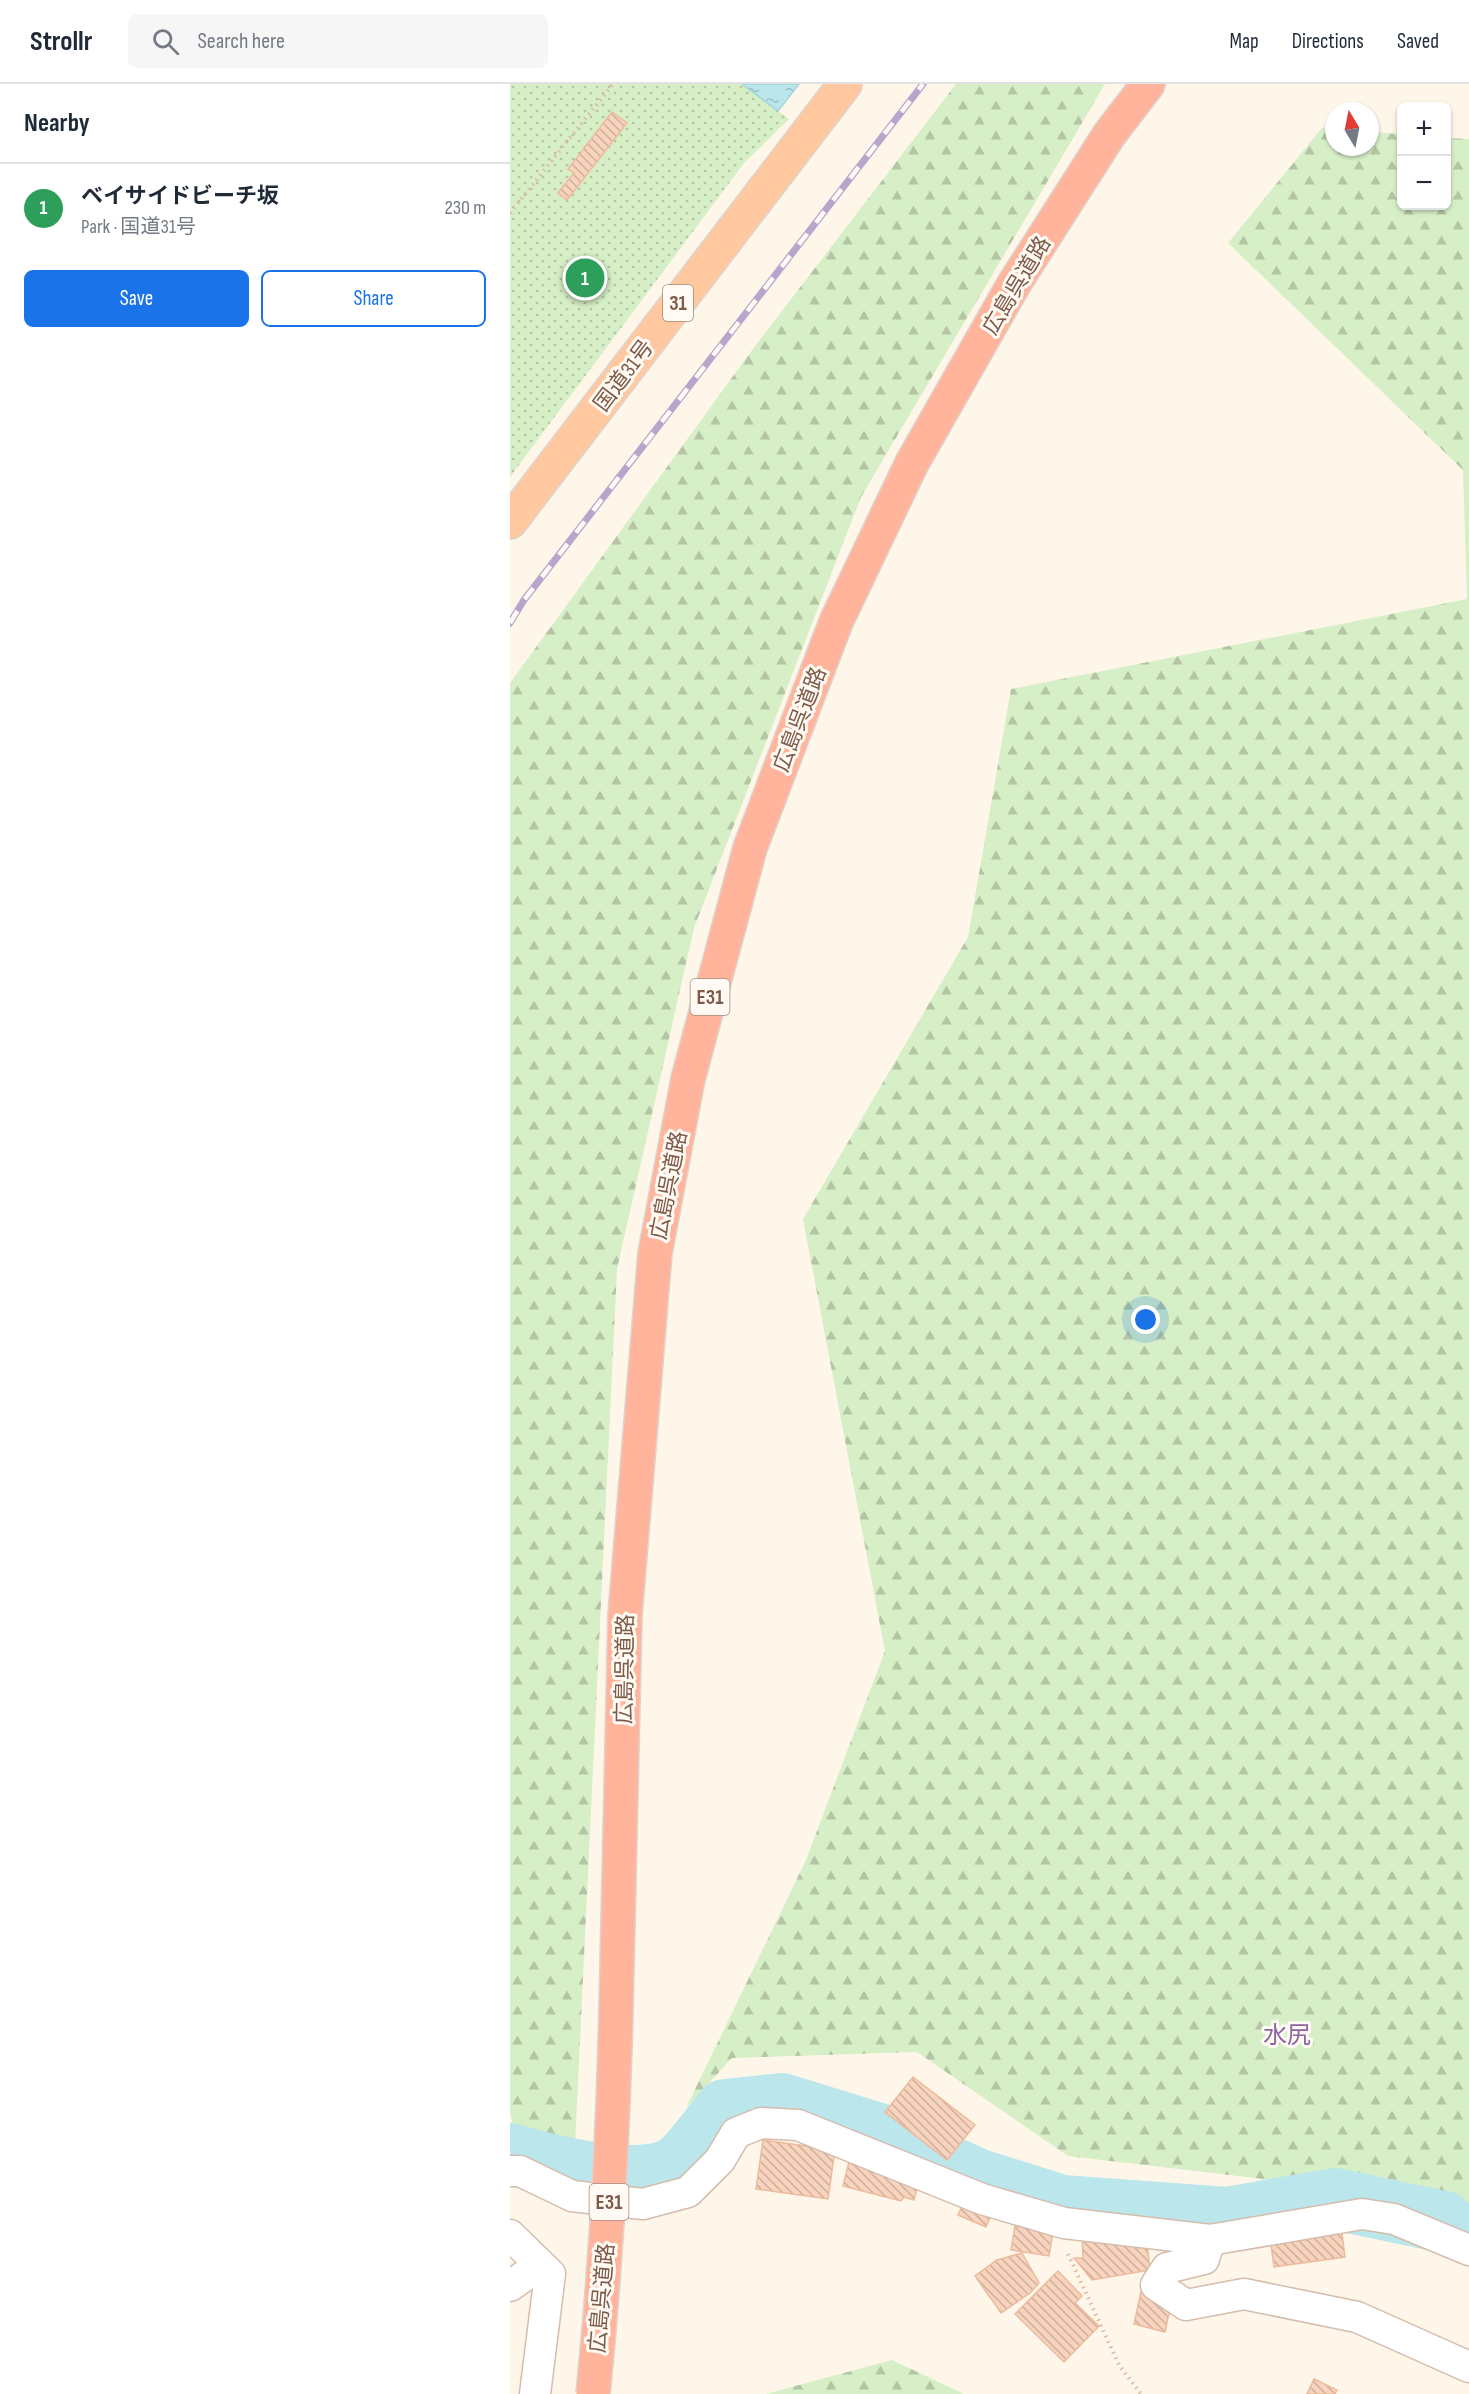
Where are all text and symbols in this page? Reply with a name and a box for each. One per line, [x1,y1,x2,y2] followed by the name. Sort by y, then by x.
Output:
[128,14,548,68] search box
[30,25,92,58] text: Strollr
[149,25,182,58] icon: search
[197,28,285,55] text: Search here
[1229,29,1259,54] text: Map
[1292,29,1364,54] text: Directions
[1397,29,1439,54] text: Saved
[1325,102,1379,156] north arrow
[1397,102,1451,210] map controls
[1397,102,1451,156] button: +
[24,108,90,139] text: Nearby
[1397,156,1451,210] button: −
[81,183,279,210] text: ベイサイドビーチ坂
[40,196,47,220] text: 1
[444,196,486,220] text: 230 m
[81,215,196,239] text: Park · 国道31号
[977,232,1057,340] street label: 広島呉道路
[566,256,604,300] pin: 1
[24,270,249,327] button: Save
[261,270,486,327] button: Share
[663,285,693,321] road number: 31
[588,335,660,417] street label: 国道31号
[768,663,833,776] street label: 広島呉道路
[690,979,730,1015] road number: E31
[646,1129,693,1242] street label: 広島呉道路
[1131,1305,1160,1334] your location
[611,1614,640,1724] street label: 広島呉道路
[1263,2021,1311,2050] district label: 水尻
[590,2184,628,2220] road number: E31
[584,2242,621,2354] street label: 広島呉道路

